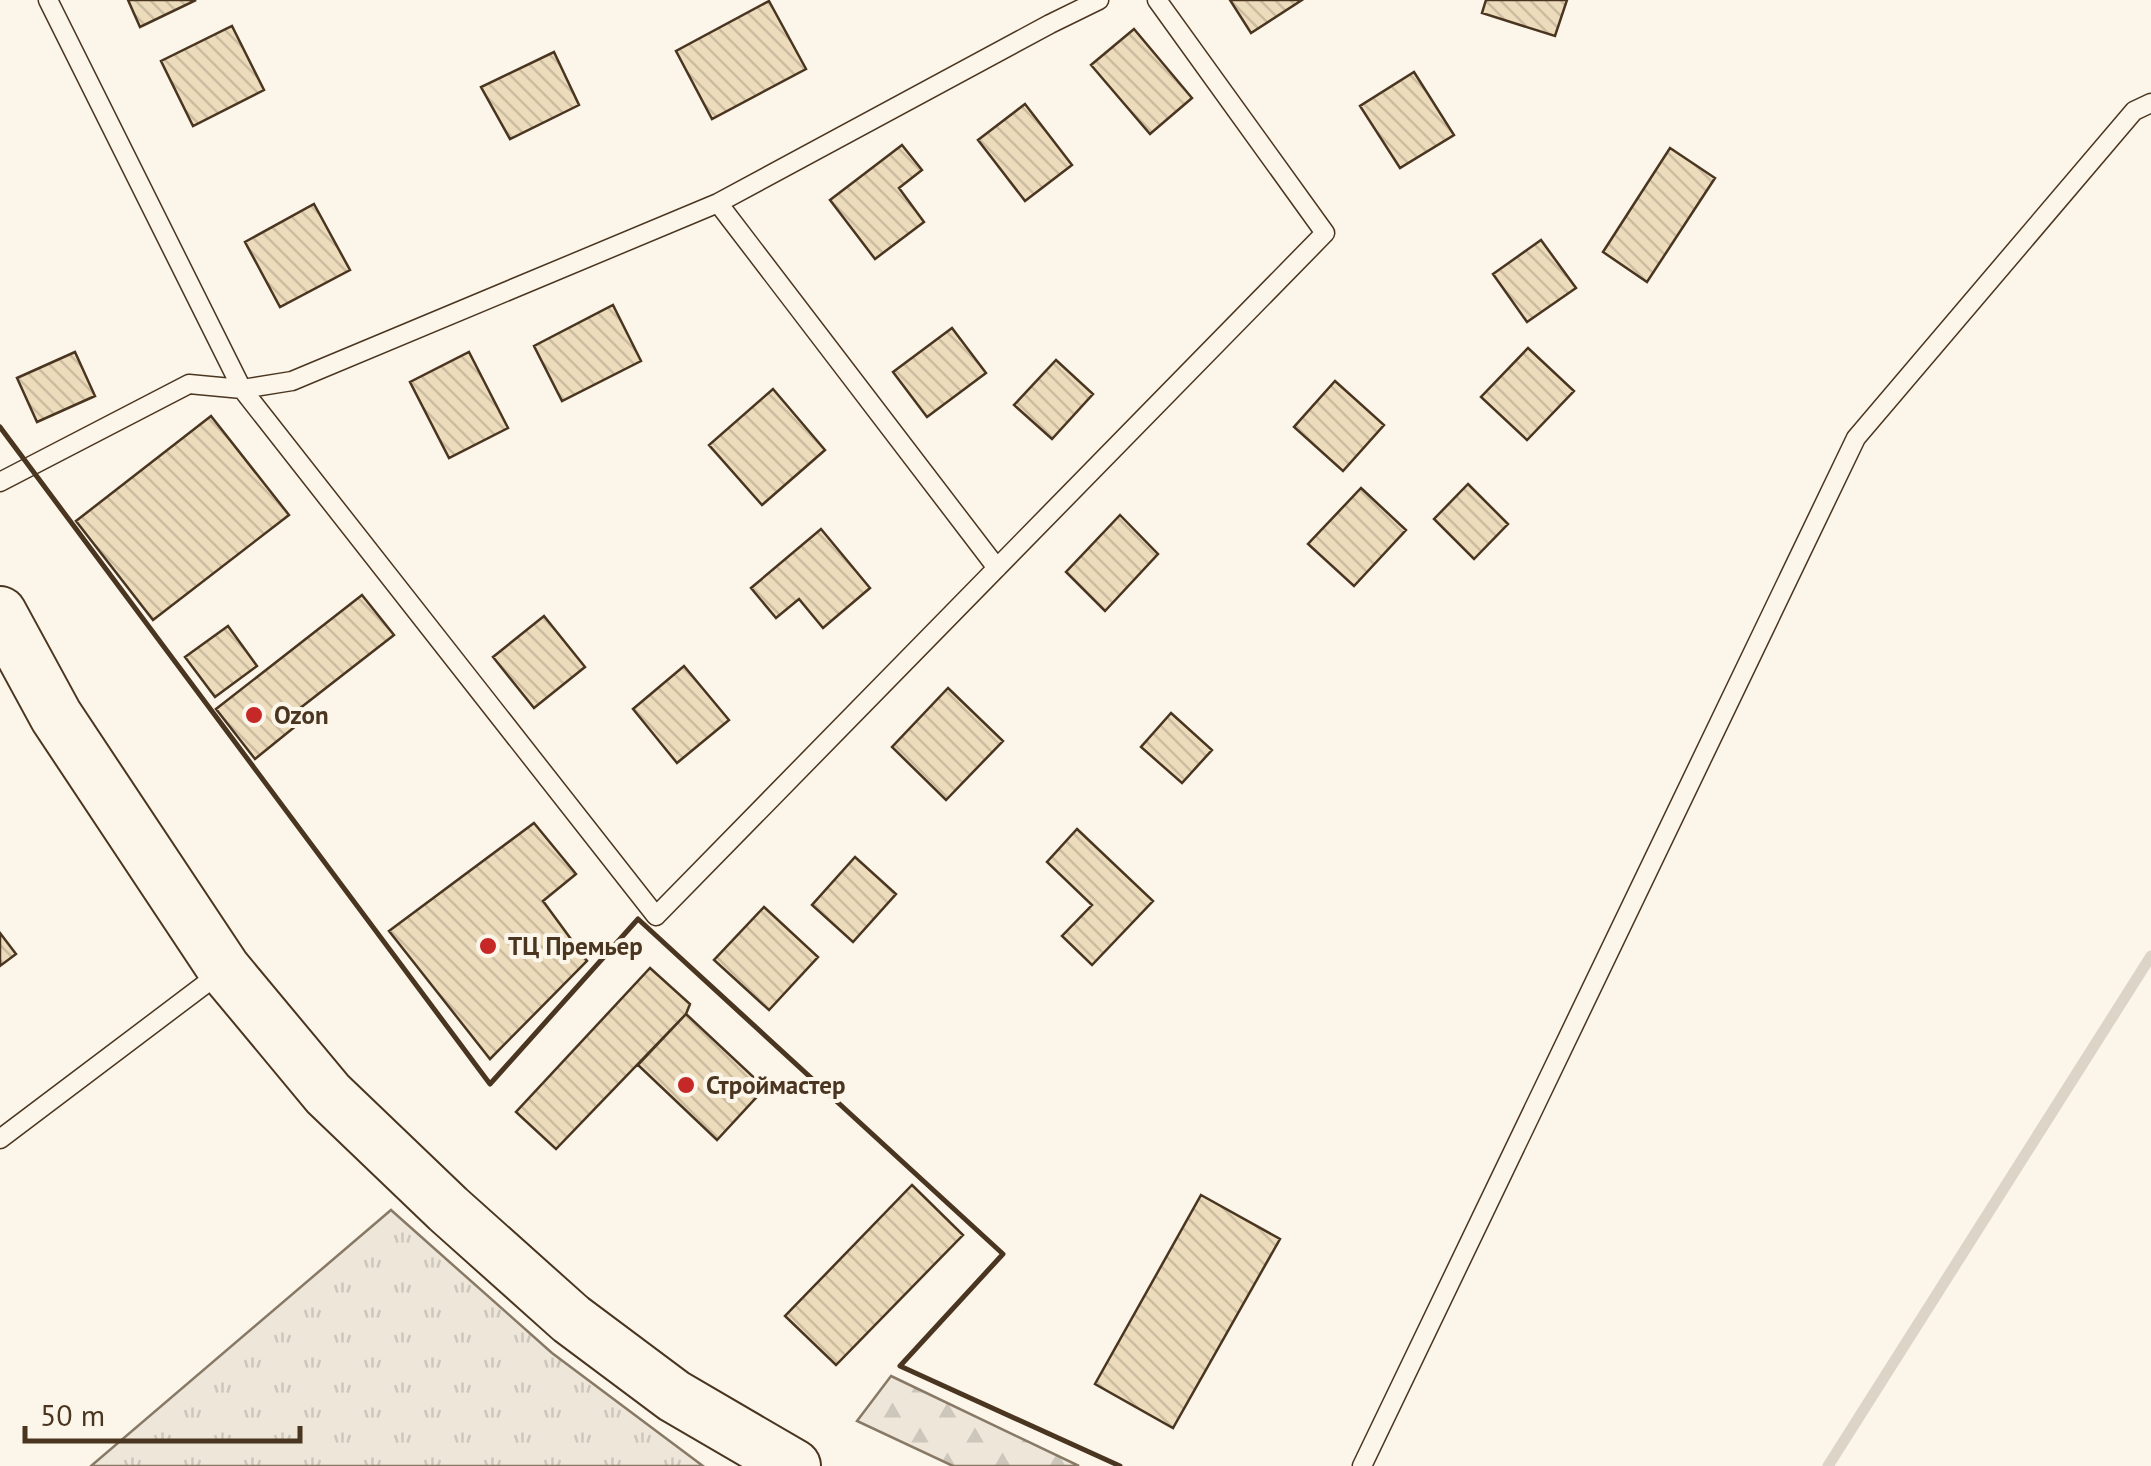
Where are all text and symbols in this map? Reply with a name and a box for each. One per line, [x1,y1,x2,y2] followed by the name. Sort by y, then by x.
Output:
[274,699,329,731] place label: Ozon
[243,704,265,726] marker: Ozon
[508,930,643,962] place label: ТЦ Премьер
[477,935,499,957] marker: ТЦ Премьер
[706,1069,845,1101] place label: Строймастер
[675,1074,697,1096] marker: Строймастер
[25,1381,300,1443] scale bar
[40,1395,105,1434] text: 50 m

